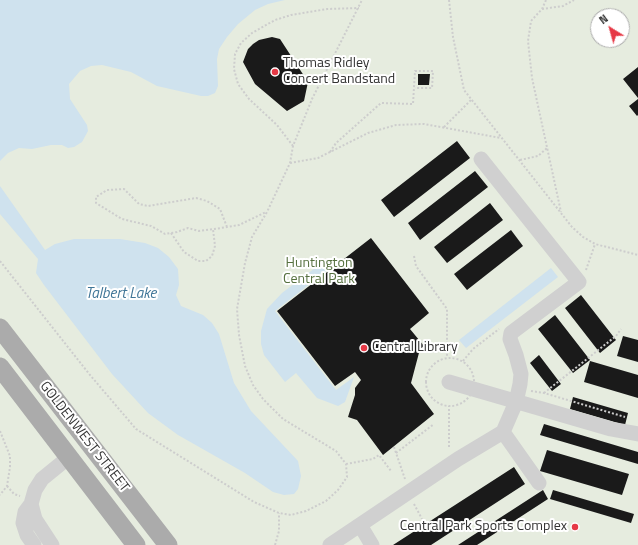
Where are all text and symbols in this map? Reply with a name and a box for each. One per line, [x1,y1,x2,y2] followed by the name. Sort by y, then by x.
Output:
[590,8,630,48] north arrow
[596,11,611,28] text: N
[283,56,395,88] place label: Thomas Ridley Concert Bandstand
[270,67,280,77] marker: Thomas Ridley Concert Bandstand
[283,256,355,288] park label: Huntington Central Park
[85,285,157,303] water label: Talbert Lake
[372,340,458,356] place label: Central Library
[359,343,369,353] marker: Central Library
[36,378,132,496] street label: GOLDENWEST STREET
[400,519,567,535] place label: Central Park Sports Complex
[570,522,580,532] marker: Central Park Sports Complex

